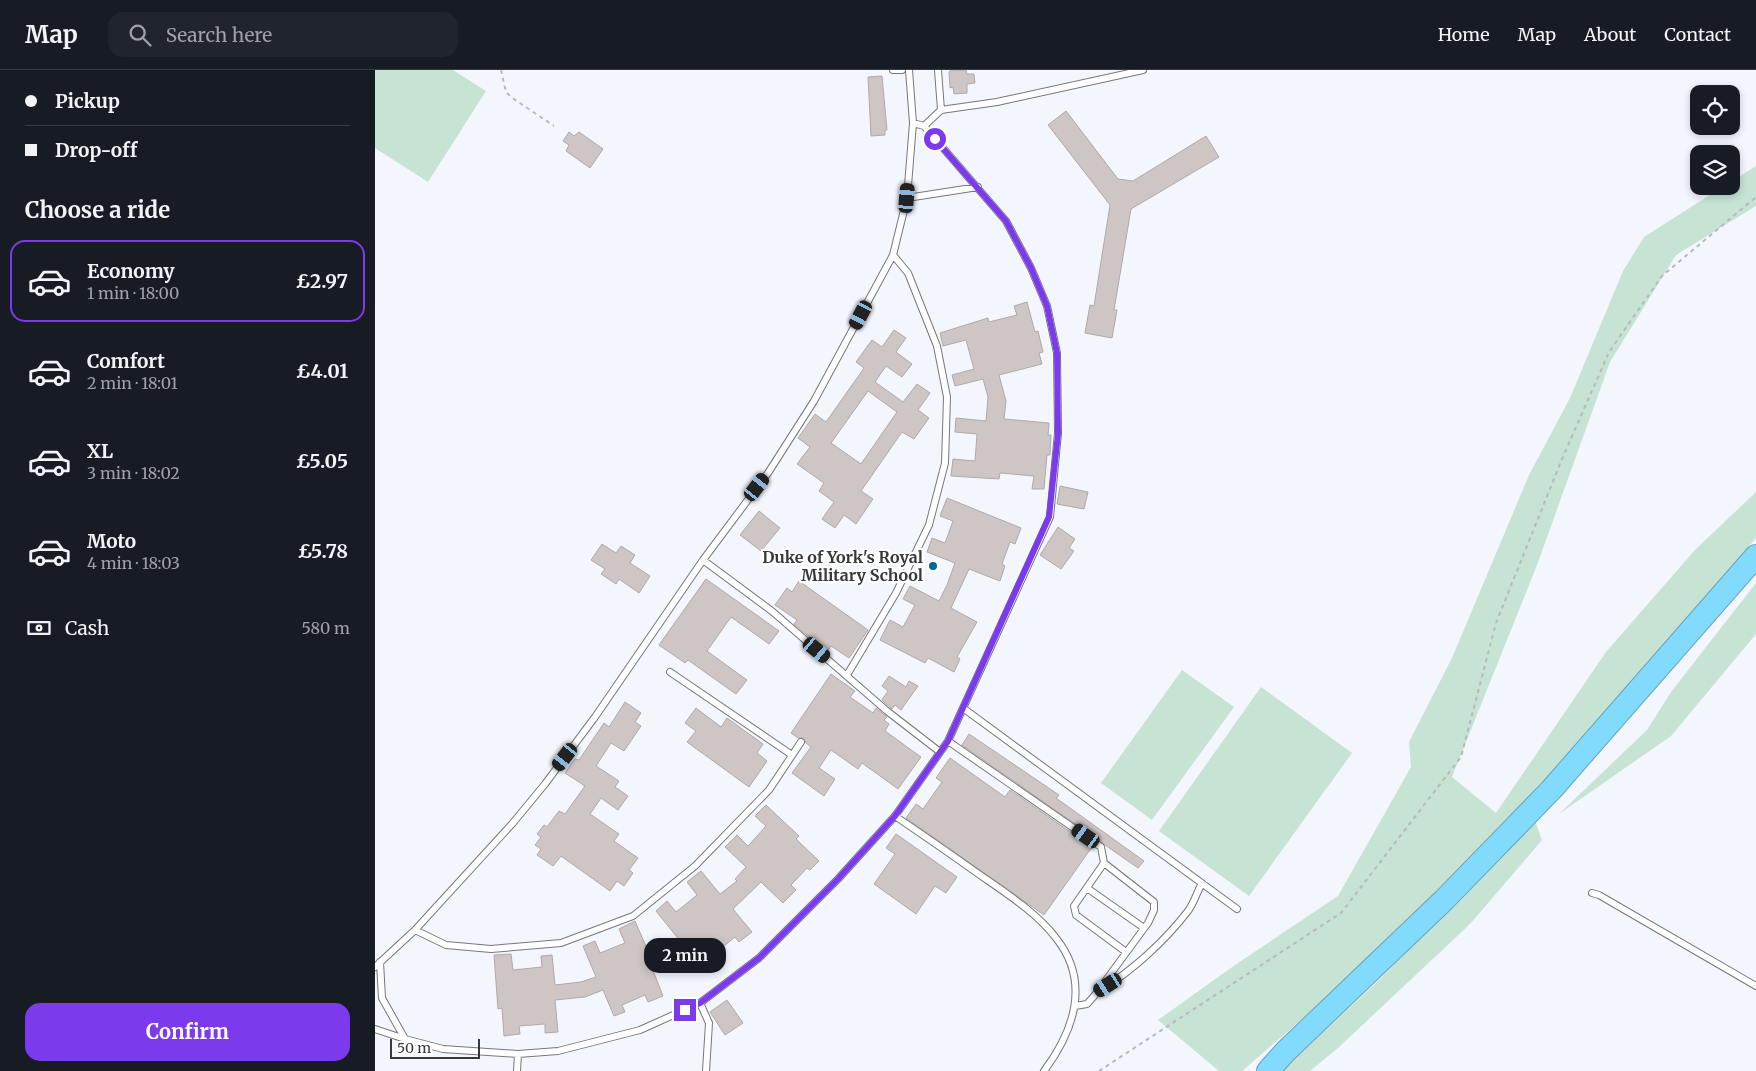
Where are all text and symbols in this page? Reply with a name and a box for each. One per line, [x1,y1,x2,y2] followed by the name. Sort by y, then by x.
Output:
[108,12,458,57] search box
[25,19,78,50] text: Map
[126,21,154,49] icon: search
[166,23,272,47] text: Search here
[1438,23,1490,46] text: Home
[1518,23,1556,46] text: Map
[1584,23,1636,46] text: About
[1664,23,1731,46] text: Contact
[1690,85,1740,195] map controls
[1690,85,1740,135] button: locate
[55,89,120,113] text: Pickup
[924,128,946,150] route start
[55,138,137,162] text: Drop-off
[1690,145,1740,195] button: layers
[898,182,915,214] car
[25,196,170,224] text: Choose a ride
[27,259,72,304] icon: car
[87,259,175,283] text: Economy
[296,269,348,293] text: £2.97
[87,283,179,303] text: 1 min · 18:00
[847,298,874,332] car
[27,349,72,394] icon: car
[87,349,165,373] text: Comfort
[296,359,348,383] text: £4.01
[87,373,178,393] text: 2 min · 18:01
[27,439,72,484] icon: car
[87,439,113,463] text: XL
[296,449,348,473] text: £5.05
[87,463,180,483] text: 3 min · 18:02
[741,471,772,503] car
[27,529,72,574] icon: car
[87,529,136,553] text: Moto
[298,539,348,563] text: £5.78
[762,547,923,585] place label: Duke of York's Royal Military School
[87,553,180,573] text: 4 min · 18:03
[927,560,939,572] marker: Duke of York's Royal Military School
[25,614,53,642] icon: cash
[65,616,109,640] text: Cash
[302,618,350,638] text: 580 m
[800,635,833,665] car
[549,741,580,773] car
[1069,821,1102,851] car
[644,938,726,972] callout: 2 min
[662,945,708,965] text: 2 min
[1091,971,1124,999] car
[674,999,696,1021] route end
[25,1003,350,1061] button: Confirm
[390,1036,480,1059] scale bar
[397,1039,431,1057] text: 50 m

